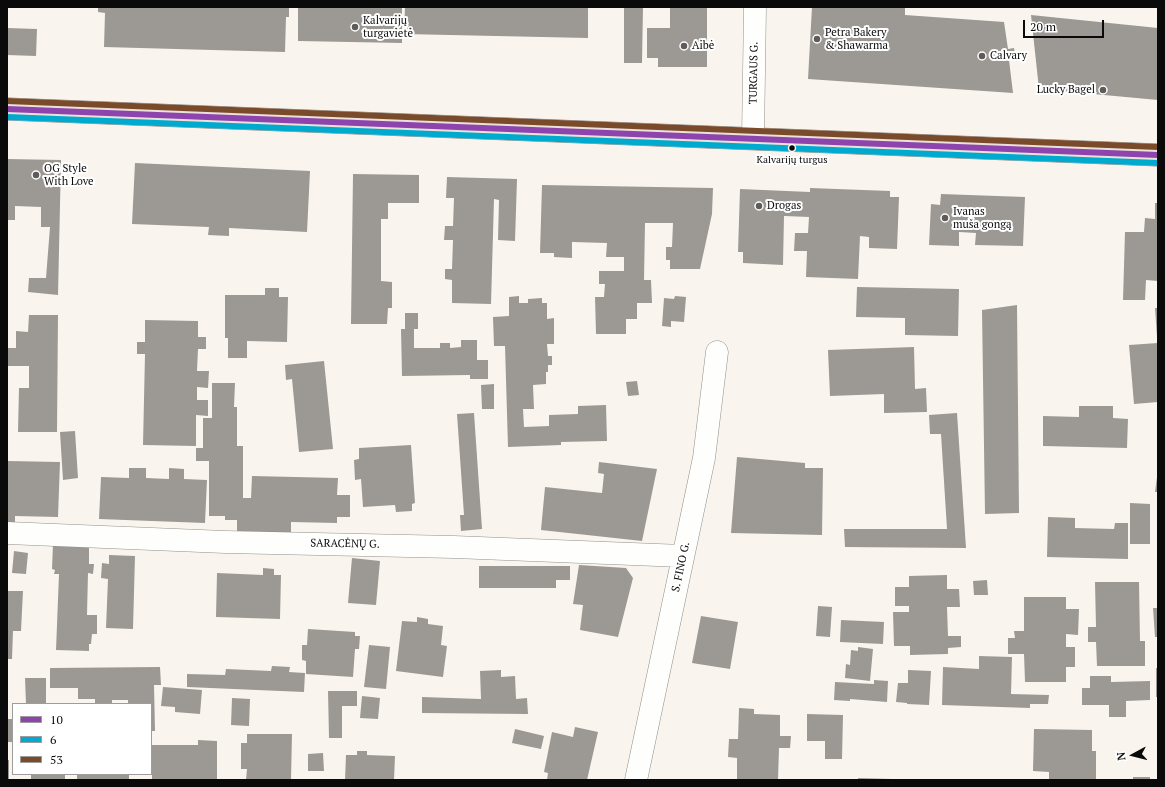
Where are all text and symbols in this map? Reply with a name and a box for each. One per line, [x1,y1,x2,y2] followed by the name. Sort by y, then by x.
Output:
[1025,12,1106,38] scale bar
[363,14,413,40] place label: Kalvarijų turgavietė
[1030,19,1056,34] text: 20 m
[350,22,360,32] marker: Kalvarijų turgavietė
[825,26,888,52] place label: Petra Bakery & Shawarma
[812,34,822,44] marker: Petra Bakery & Shawarma
[692,39,714,53] place label: Aibė
[679,41,689,51] marker: Aibė
[747,42,761,104] street label: TURGAUS G.
[990,49,1027,63] place label: Calvary
[977,51,987,61] marker: Calvary
[1037,83,1095,97] place label: Lucky Bagel
[1098,85,1108,95] marker: Lucky Bagel
[787,143,797,153] marker: Kalvarijų turgus
[756,154,828,166] place label: Kalvarijų turgus
[44,162,94,188] place label: OG Style With Love
[31,170,41,180] marker: OG Style With Love
[767,199,801,213] place label: Drogas
[754,201,764,211] marker: Drogas
[953,205,1012,231] place label: Ivanas muša gongą
[940,213,950,223] marker: Ivanas muša gongą
[310,537,380,551] street label: SARACĖNŲ G.
[669,541,693,593] street label: S. FINO G.
[12,703,152,775] legend
[50,712,63,727] text: 10
[50,732,56,747] text: 6
[1113,735,1153,775] north arrow
[1114,751,1129,761] text: N
[50,752,63,767] text: 53

